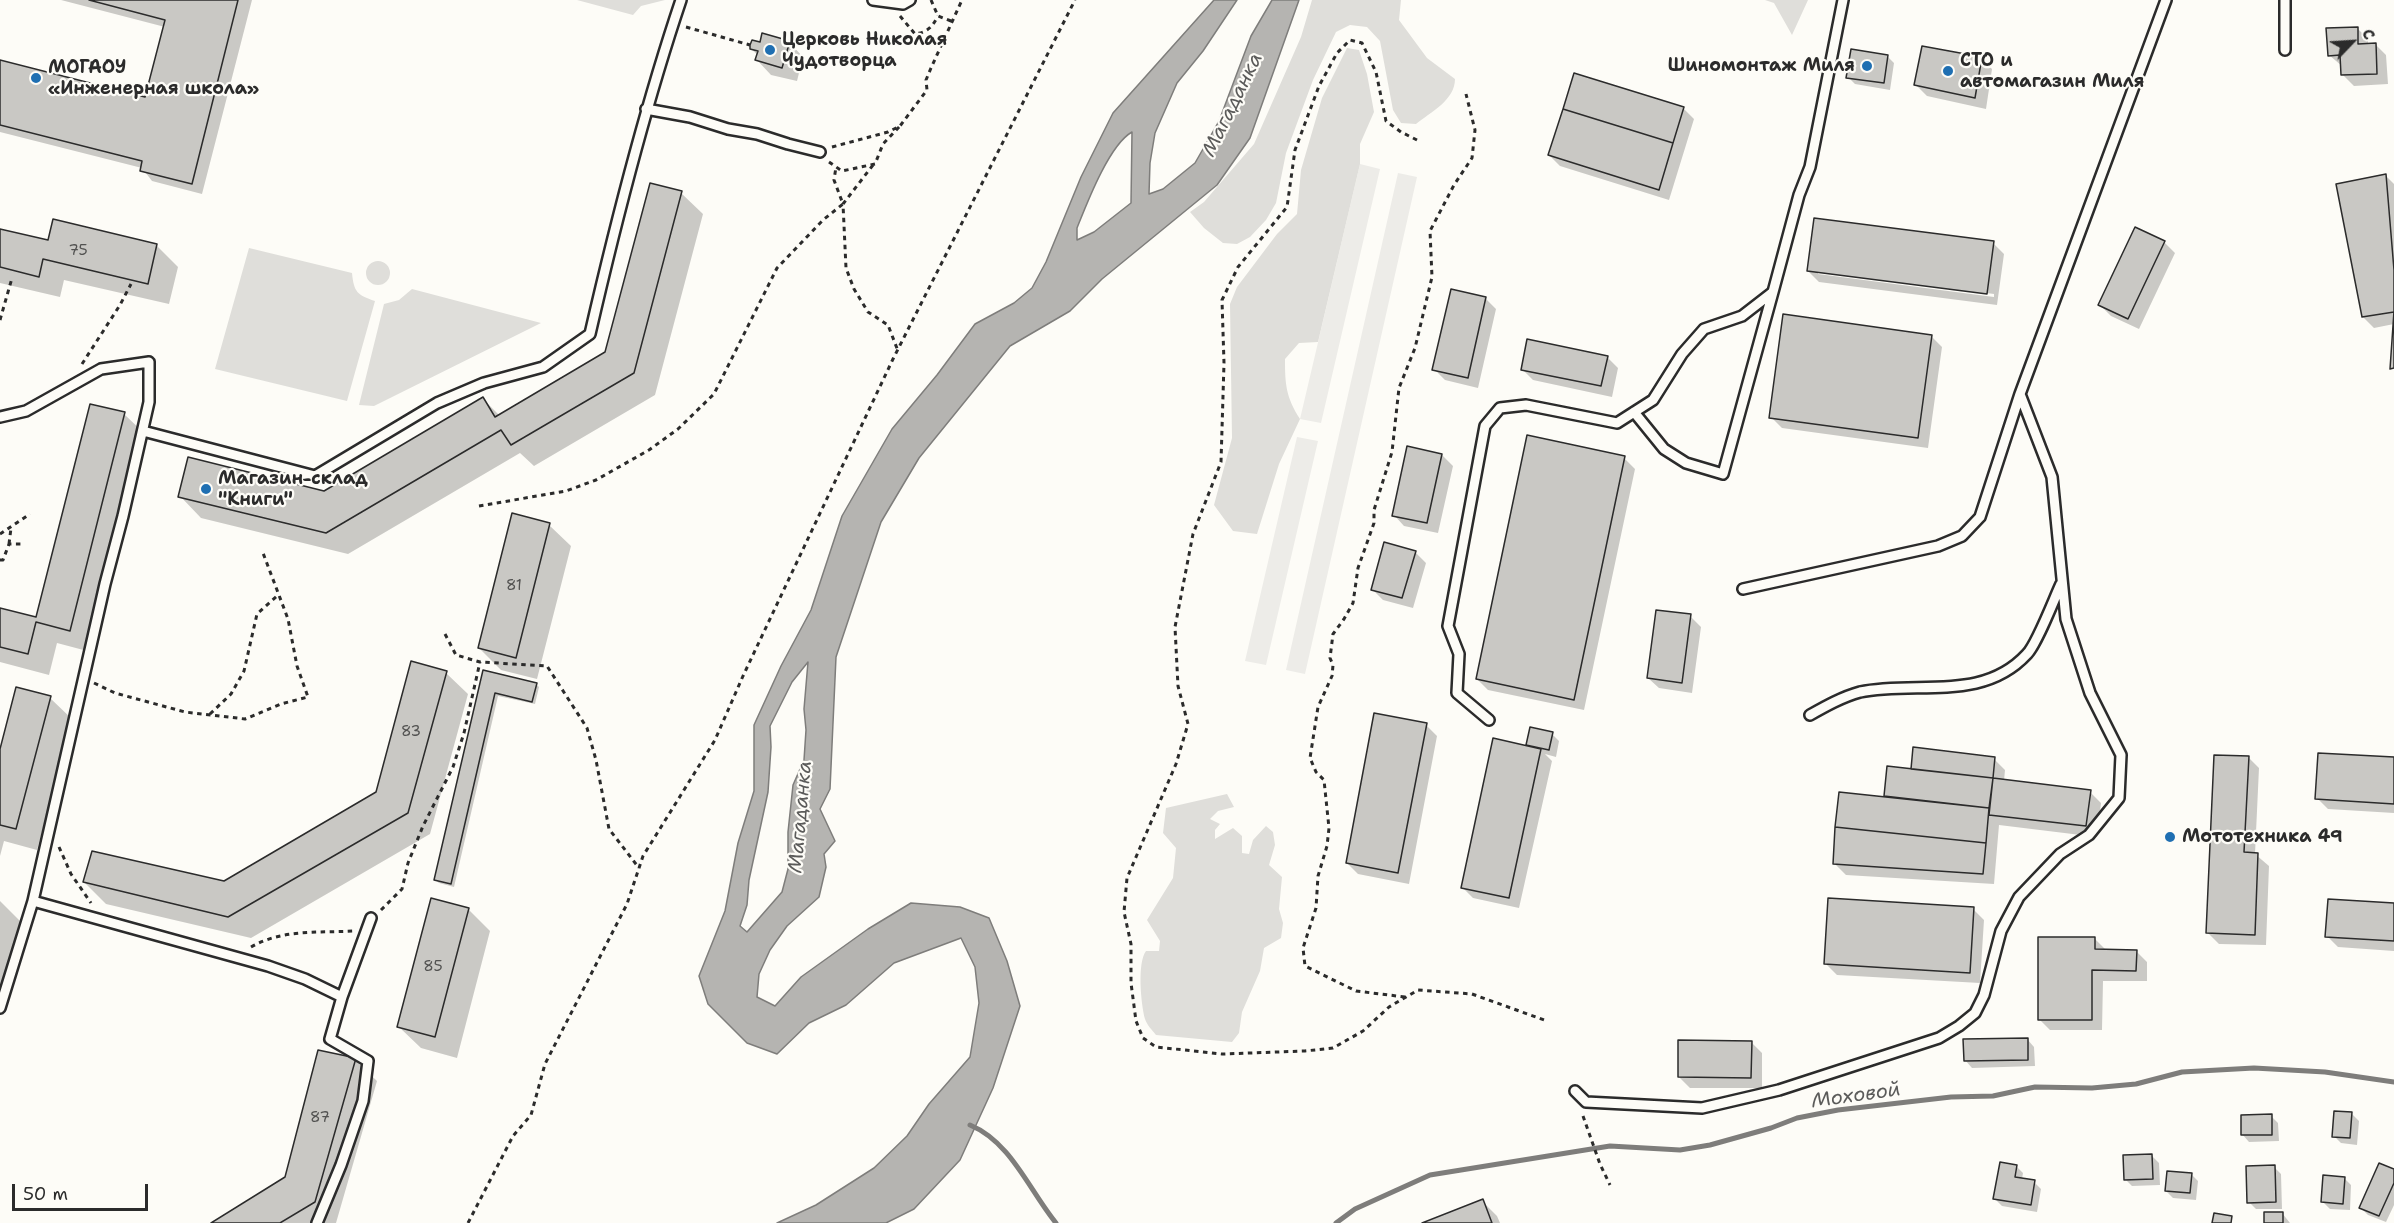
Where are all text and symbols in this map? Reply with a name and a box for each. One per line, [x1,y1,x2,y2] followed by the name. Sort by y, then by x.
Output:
[2322,12,2382,72] north arrow
[2357,25,2380,43] text: С
[782,29,947,72] place label: Церковь Николая Чудотворца
[763,43,777,57] marker: Церковь Николая Чудотворца
[1198,49,1268,161] water label: Магаданка
[1960,50,2144,92] place label: СТО и автомагазин Миля
[1668,55,1855,77] place label: Шиномонтаж Миля
[48,57,259,100] place label: МОГАОУ «Инженерная школа»
[1860,59,1874,73] marker: Шиномонтаж Миля
[1941,64,1955,78] marker: СТО и автомагазин Миля
[29,71,43,85] marker: МОГАОУ «Инженерная школа»
[68,242,88,260] house number: 75
[218,468,368,510] place label: Магазин-склад "Книги"
[199,482,213,496] marker: Магазин-склад "Книги"
[506,577,522,595] house number: 81
[401,723,421,741] house number: 83
[784,760,818,874] water label: Магаданка
[2182,826,2342,848] place label: Мототехника 49
[2163,830,2177,844] marker: Мототехника 49
[423,958,443,976] house number: 85
[1810,1078,1902,1114] water label: Моховой
[310,1109,330,1127] house number: 87
[15,1172,152,1210] scale bar
[23,1182,68,1206] text: 50 m

